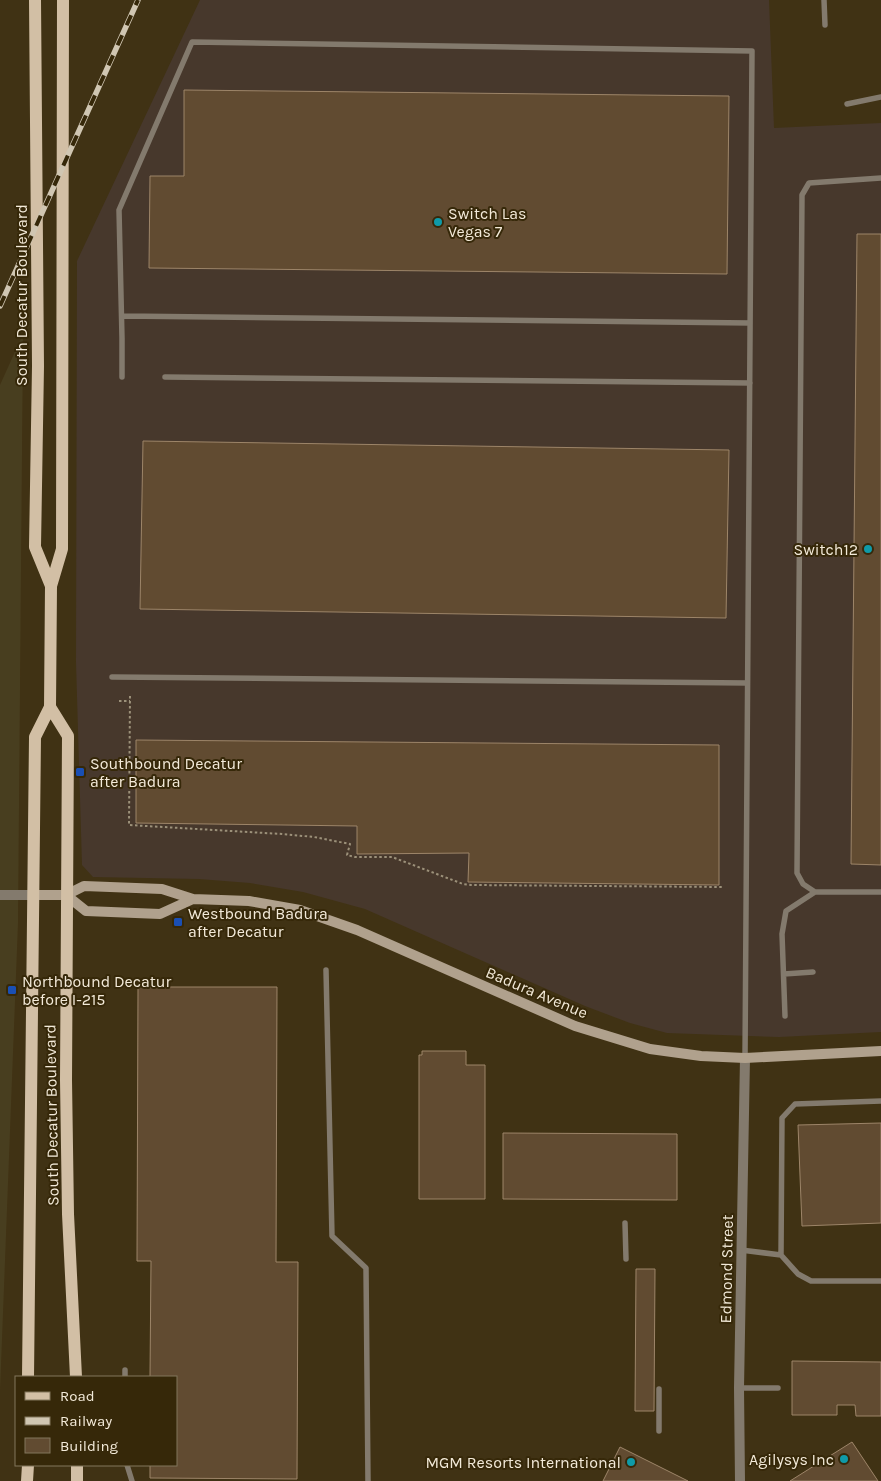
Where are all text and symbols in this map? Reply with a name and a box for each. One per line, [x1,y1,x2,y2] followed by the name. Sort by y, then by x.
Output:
[12,204,31,386] street label: South Decatur Boulevard
[448,204,526,241] place label: Switch Las Vegas 7
[432,216,444,228] marker: Switch Las Vegas 7
[793,540,858,559] place label: Switch12
[862,543,874,555] marker: Switch12
[90,754,242,791] place label: Southbound Decatur after Badura
[74,766,86,778] marker: Southbound Decatur after Badura
[188,904,328,941] place label: Westbound Badura after Decatur
[172,916,184,928] marker: Westbound Badura after Decatur
[483,962,591,1022] street label: Badura Avenue
[22,972,172,1009] place label: Northbound Decatur before I-215
[6,984,18,996] marker: Northbound Decatur before I-215
[40,1024,63,1206] street label: South Decatur Boulevard
[716,1214,737,1324] street label: Edmond Street
[15,1376,178,1466] legend
[60,1387,95,1405] text: Road
[60,1412,112,1430] text: Railway
[60,1437,118,1455] text: Building
[749,1450,834,1469] place label: Agilysys Inc
[426,1453,621,1472] place label: MGM Resorts International
[838,1453,850,1465] marker: Agilysys Inc
[625,1456,637,1468] marker: MGM Resorts International

